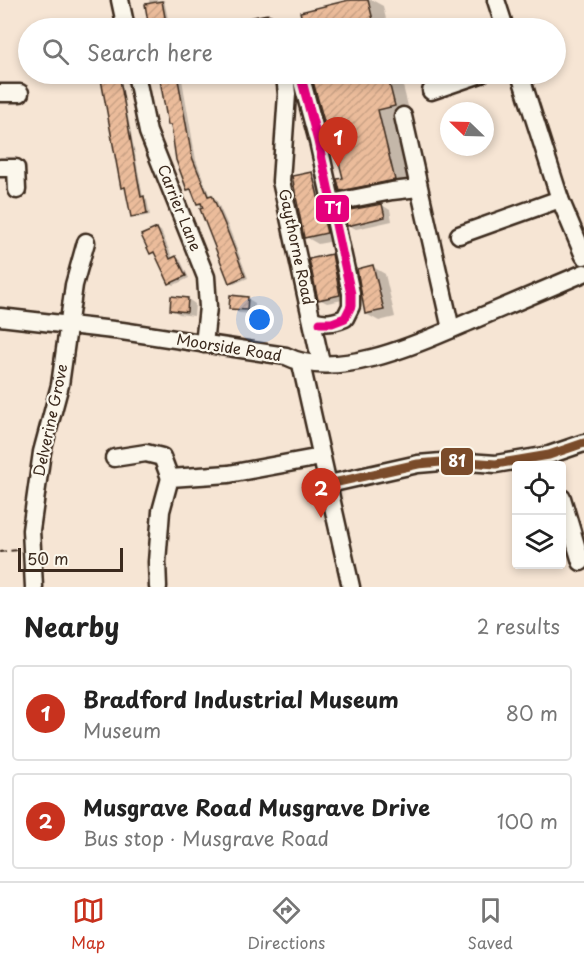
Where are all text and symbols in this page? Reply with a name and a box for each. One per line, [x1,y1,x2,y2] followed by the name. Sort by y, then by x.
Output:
[18,18,566,84] search box
[39,35,72,68] icon: search
[87,35,213,68] text: Search here
[440,102,494,156] north arrow
[318,118,358,167] pin: 1
[153,161,208,254] street label: Carrier Lane
[274,187,321,307] street label: Gaythorne Road
[315,194,350,223] line badge: T1
[324,195,342,219] text: T1
[245,305,274,334] your location
[175,327,284,366] street label: Moorside Road
[26,361,73,478] street label: Delverine Grove
[440,447,474,476] line badge: 81
[448,448,466,472] text: 81
[512,461,566,569] map controls
[512,461,566,515] button: locate
[302,468,340,518] pin: 2
[512,515,566,569] button: layers
[18,545,123,572] scale bar
[27,546,68,570] text: 50 m
[24,607,119,646] text: Nearby
[477,611,560,641] text: 2 results
[83,682,399,715] text: Bradford Industrial Museum
[41,698,50,728] text: 1
[506,698,558,728] text: 80 m
[83,715,161,745] text: Museum
[83,790,430,823] text: Musgrave Road Musgrave Drive
[38,806,53,836] text: 2
[497,806,558,836] text: 100 m
[83,823,329,853] text: Bus stop · Musgrave Road
[71,894,105,954] tab: Map
[247,894,325,954] tab: Directions
[467,894,513,954] tab: Saved

